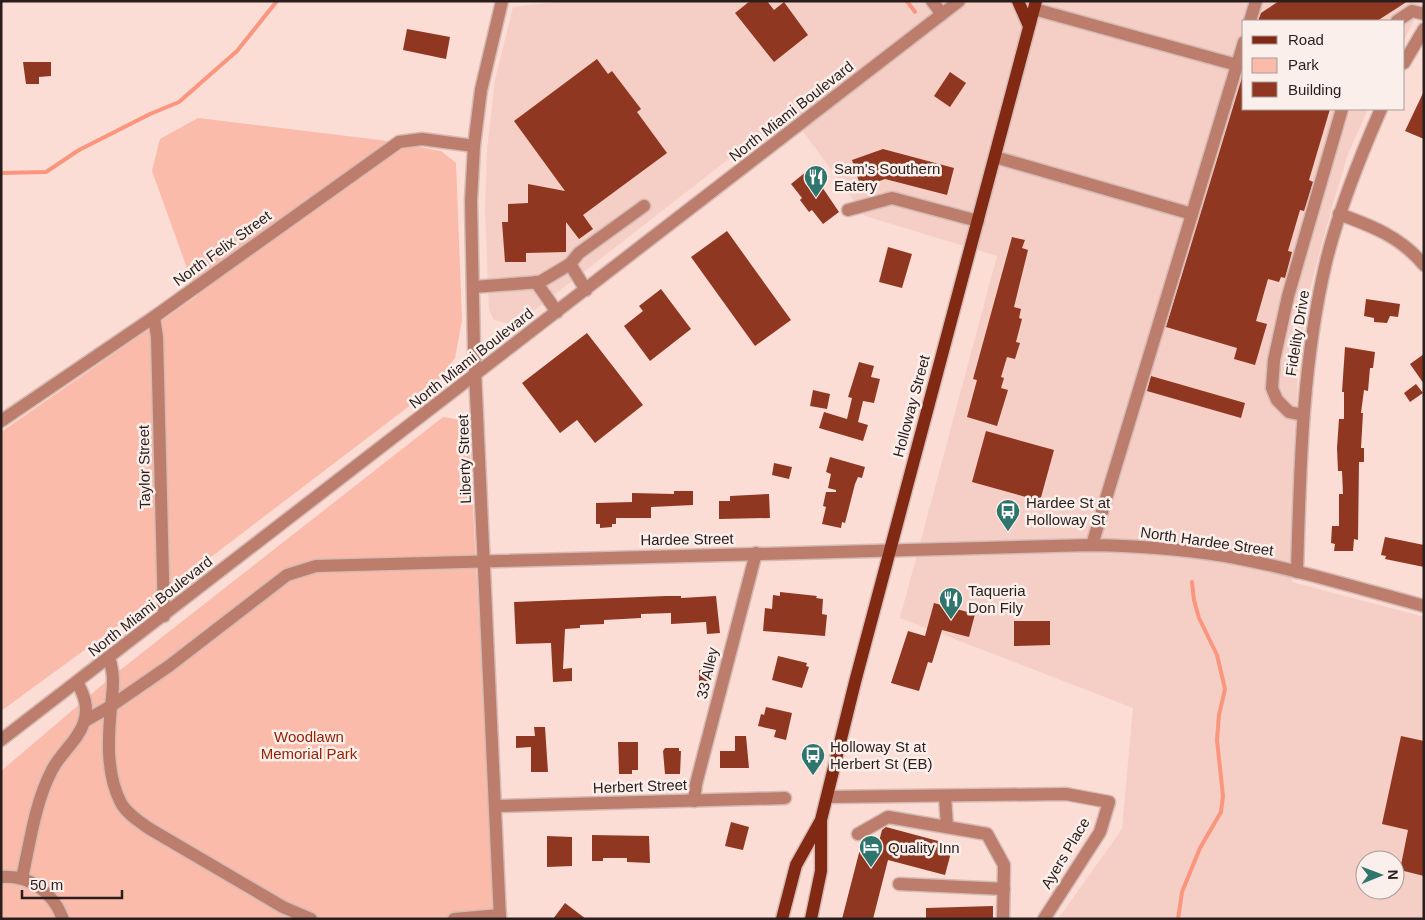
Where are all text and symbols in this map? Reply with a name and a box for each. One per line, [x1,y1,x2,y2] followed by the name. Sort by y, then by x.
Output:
[1242,20,1405,110] legend
[1288,31,1324,48] text: Road
[1288,56,1319,73] text: Park
[726,57,856,165] street label: North Miami Boulevard
[1288,81,1341,98] text: Building
[834,160,940,194] place label: Sam's Southern Eatery
[803,164,829,198] restaurant icon: Sam's Southern Eatery
[170,206,275,289] street label: North Felix Street
[1282,289,1312,377] street label: Fidelity Drive
[406,304,536,412] street label: North Miami Boulevard
[889,352,933,459] street label: Holloway Street
[454,413,474,504] street label: Liberty Street
[135,424,153,509] street label: Taylor Street
[1026,494,1111,528] place label: Hardee St at Holloway St
[995,498,1021,532] bus stop icon: Hardee St at Holloway St
[1139,523,1275,559] street label: North Hardee Street
[640,530,735,548] street label: Hardee Street
[85,552,215,660] street label: North Miami Boulevard
[968,582,1026,616] place label: Taqueria Don Fily
[938,586,964,620] restaurant icon: Taqueria Don Fily
[693,645,721,701] street label: 33 Alley
[261,728,358,762] park label: Woodlawn Memorial Park
[830,738,933,772] place label: Holloway St at Herbert St (EB)
[800,742,826,776] bus stop icon: Holloway St at Herbert St (EB)
[593,776,688,796] street label: Herbert Street
[1037,814,1093,892] street label: Ayers Place
[858,834,884,868] hotel icon: Quality Inn
[888,839,960,856] place label: Quality Inn
[1355,850,1405,900] north arrow
[22,868,122,900] scale bar
[1385,870,1401,880] text: N
[30,876,63,893] text: 50 m

